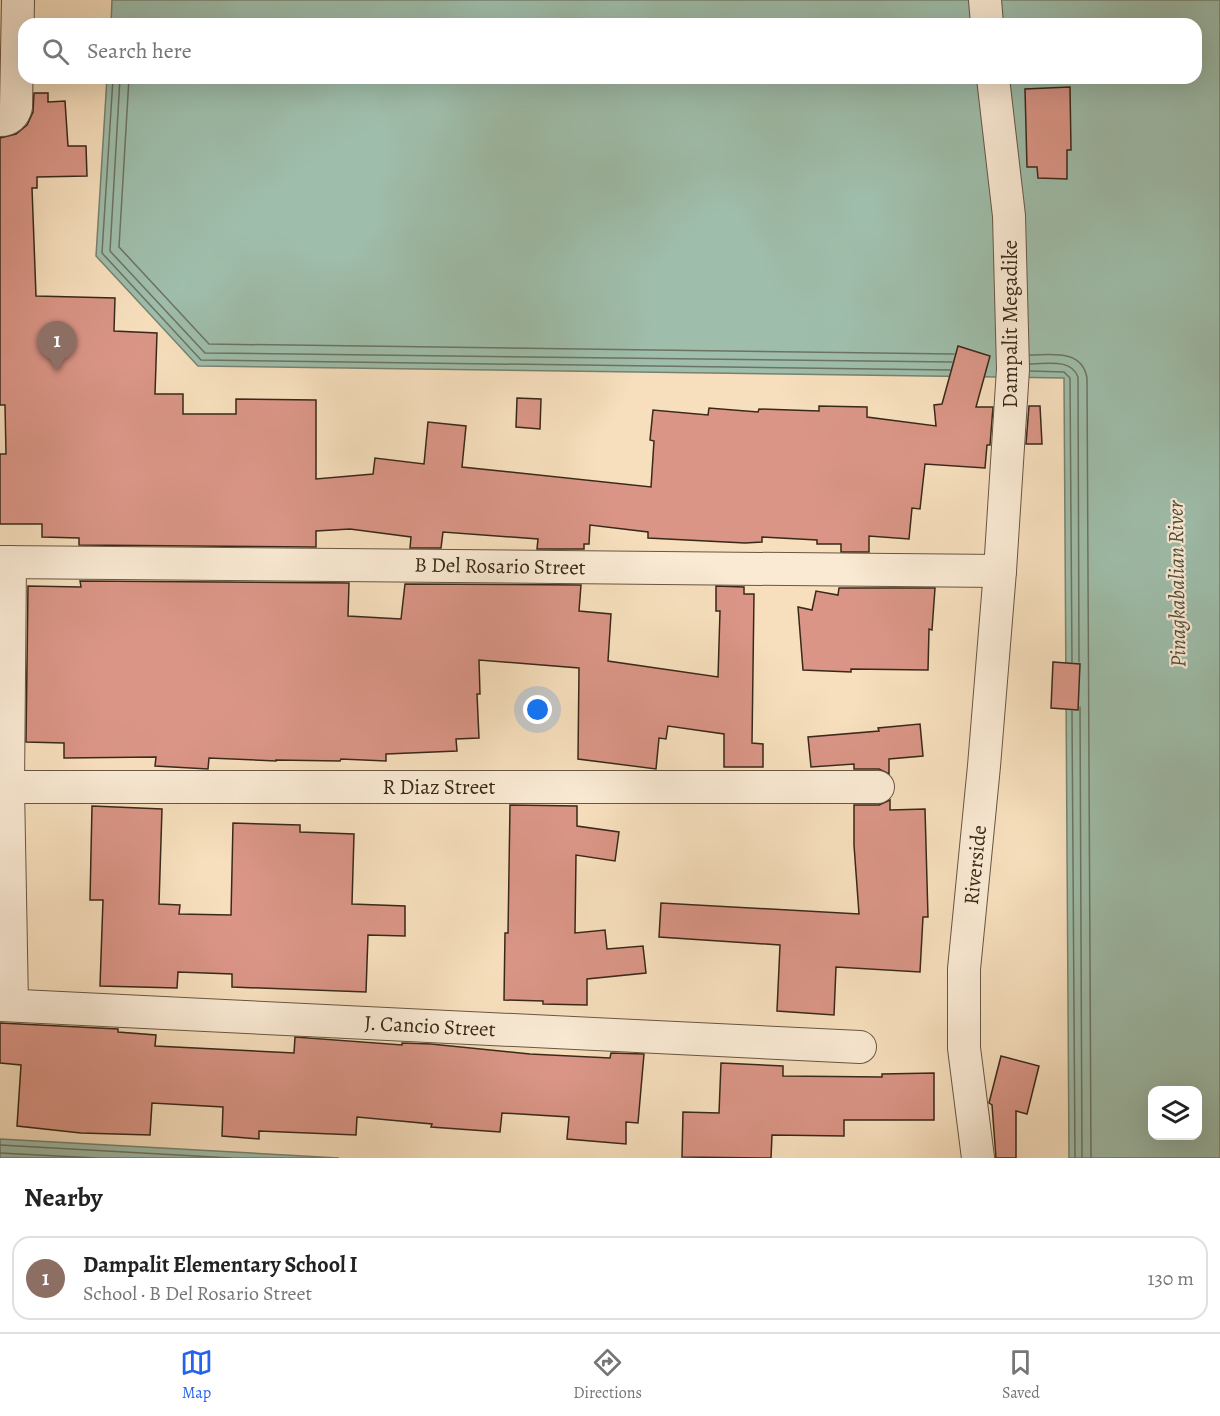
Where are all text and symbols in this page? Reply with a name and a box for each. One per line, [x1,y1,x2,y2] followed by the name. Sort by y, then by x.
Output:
[18,18,1202,84] search box
[39,35,72,68] icon: search
[87,36,192,66] text: Search here
[996,240,1024,408] street label: Dampalit Megadike
[38,322,76,371] pin: 1
[1161,499,1193,668] water label: Pinagkabalian River
[414,551,586,581] street label: B Del Rosario Street
[523,695,552,724] your location
[383,773,496,801] street label: R Diaz Street
[957,824,993,906] street label: Riverside
[364,1009,496,1043] street label: J. Cancio Street
[1148,1086,1202,1140] map controls
[1148,1086,1202,1140] button: layers
[24,1180,103,1215] text: Nearby
[83,1250,358,1280] text: Dampalit Elementary School I
[42,1265,49,1292] text: 1
[1148,1265,1194,1292] text: 130 m
[83,1280,312,1307] text: School · B Del Rosario Street
[180,1346,213,1404] tab: Map
[573,1346,642,1404] tab: Directions
[1002,1346,1040,1404] tab: Saved

